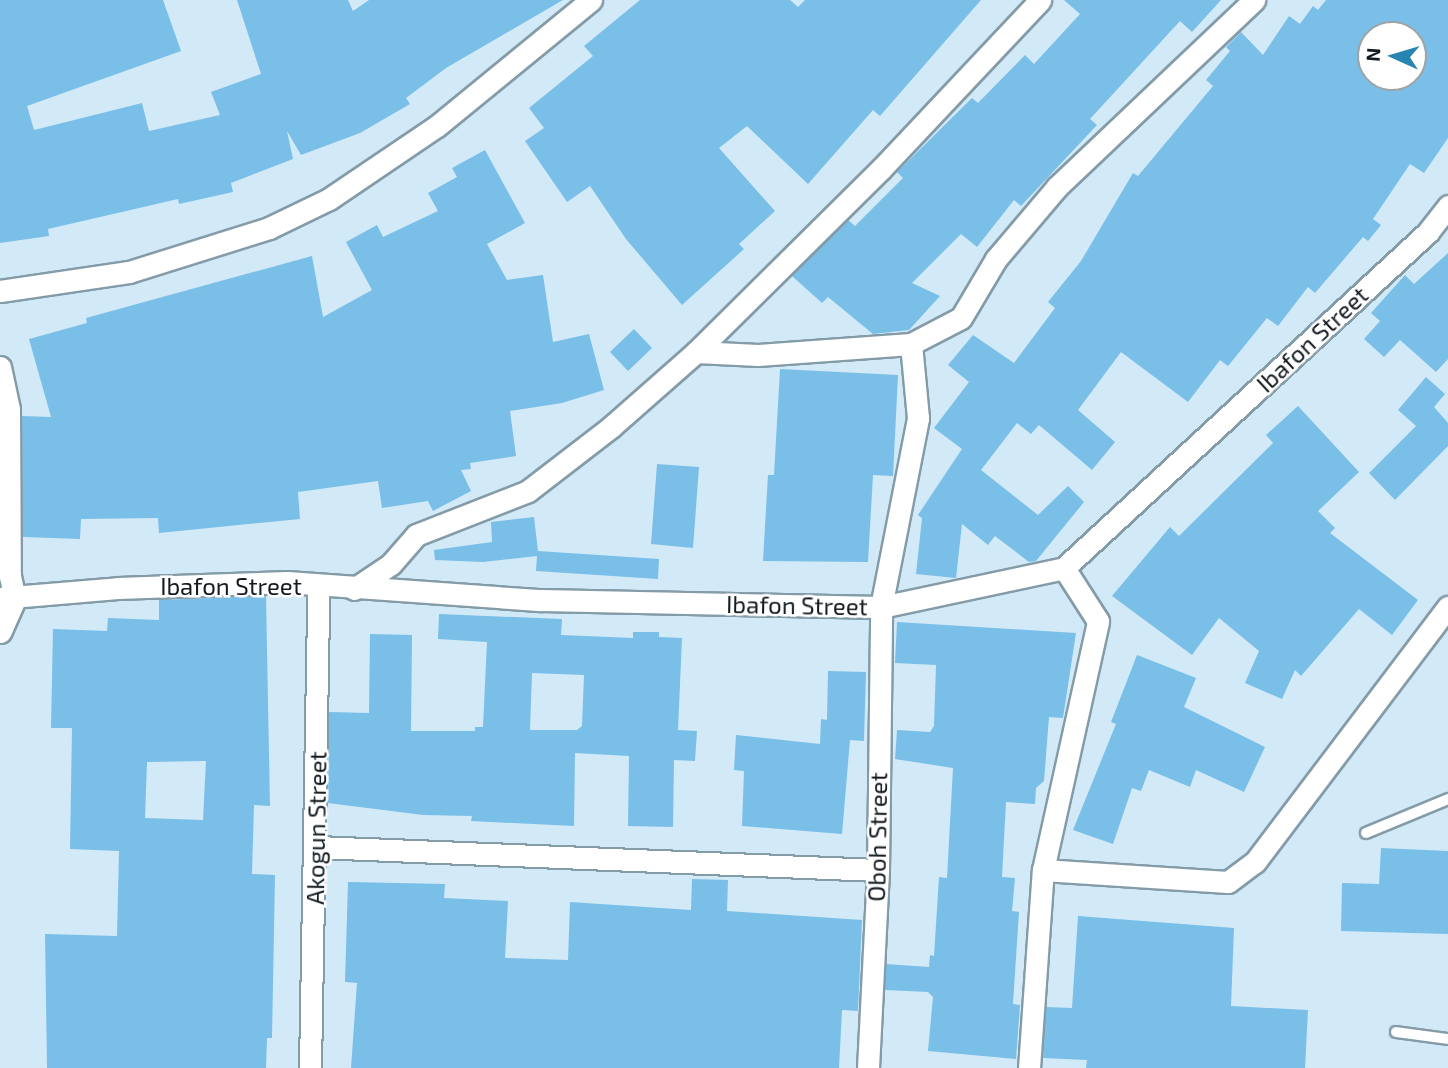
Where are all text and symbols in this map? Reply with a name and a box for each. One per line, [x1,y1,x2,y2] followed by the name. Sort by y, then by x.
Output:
[1357,21,1427,91] north arrow
[1361,47,1384,62] text: N
[1250,280,1374,398] street label: Ibafon Street
[160,572,302,600] street label: Ibafon Street
[726,589,868,621] street label: Ibafon Street
[300,751,332,905] street label: Akogun Street
[861,772,893,902] street label: Oboh Street

